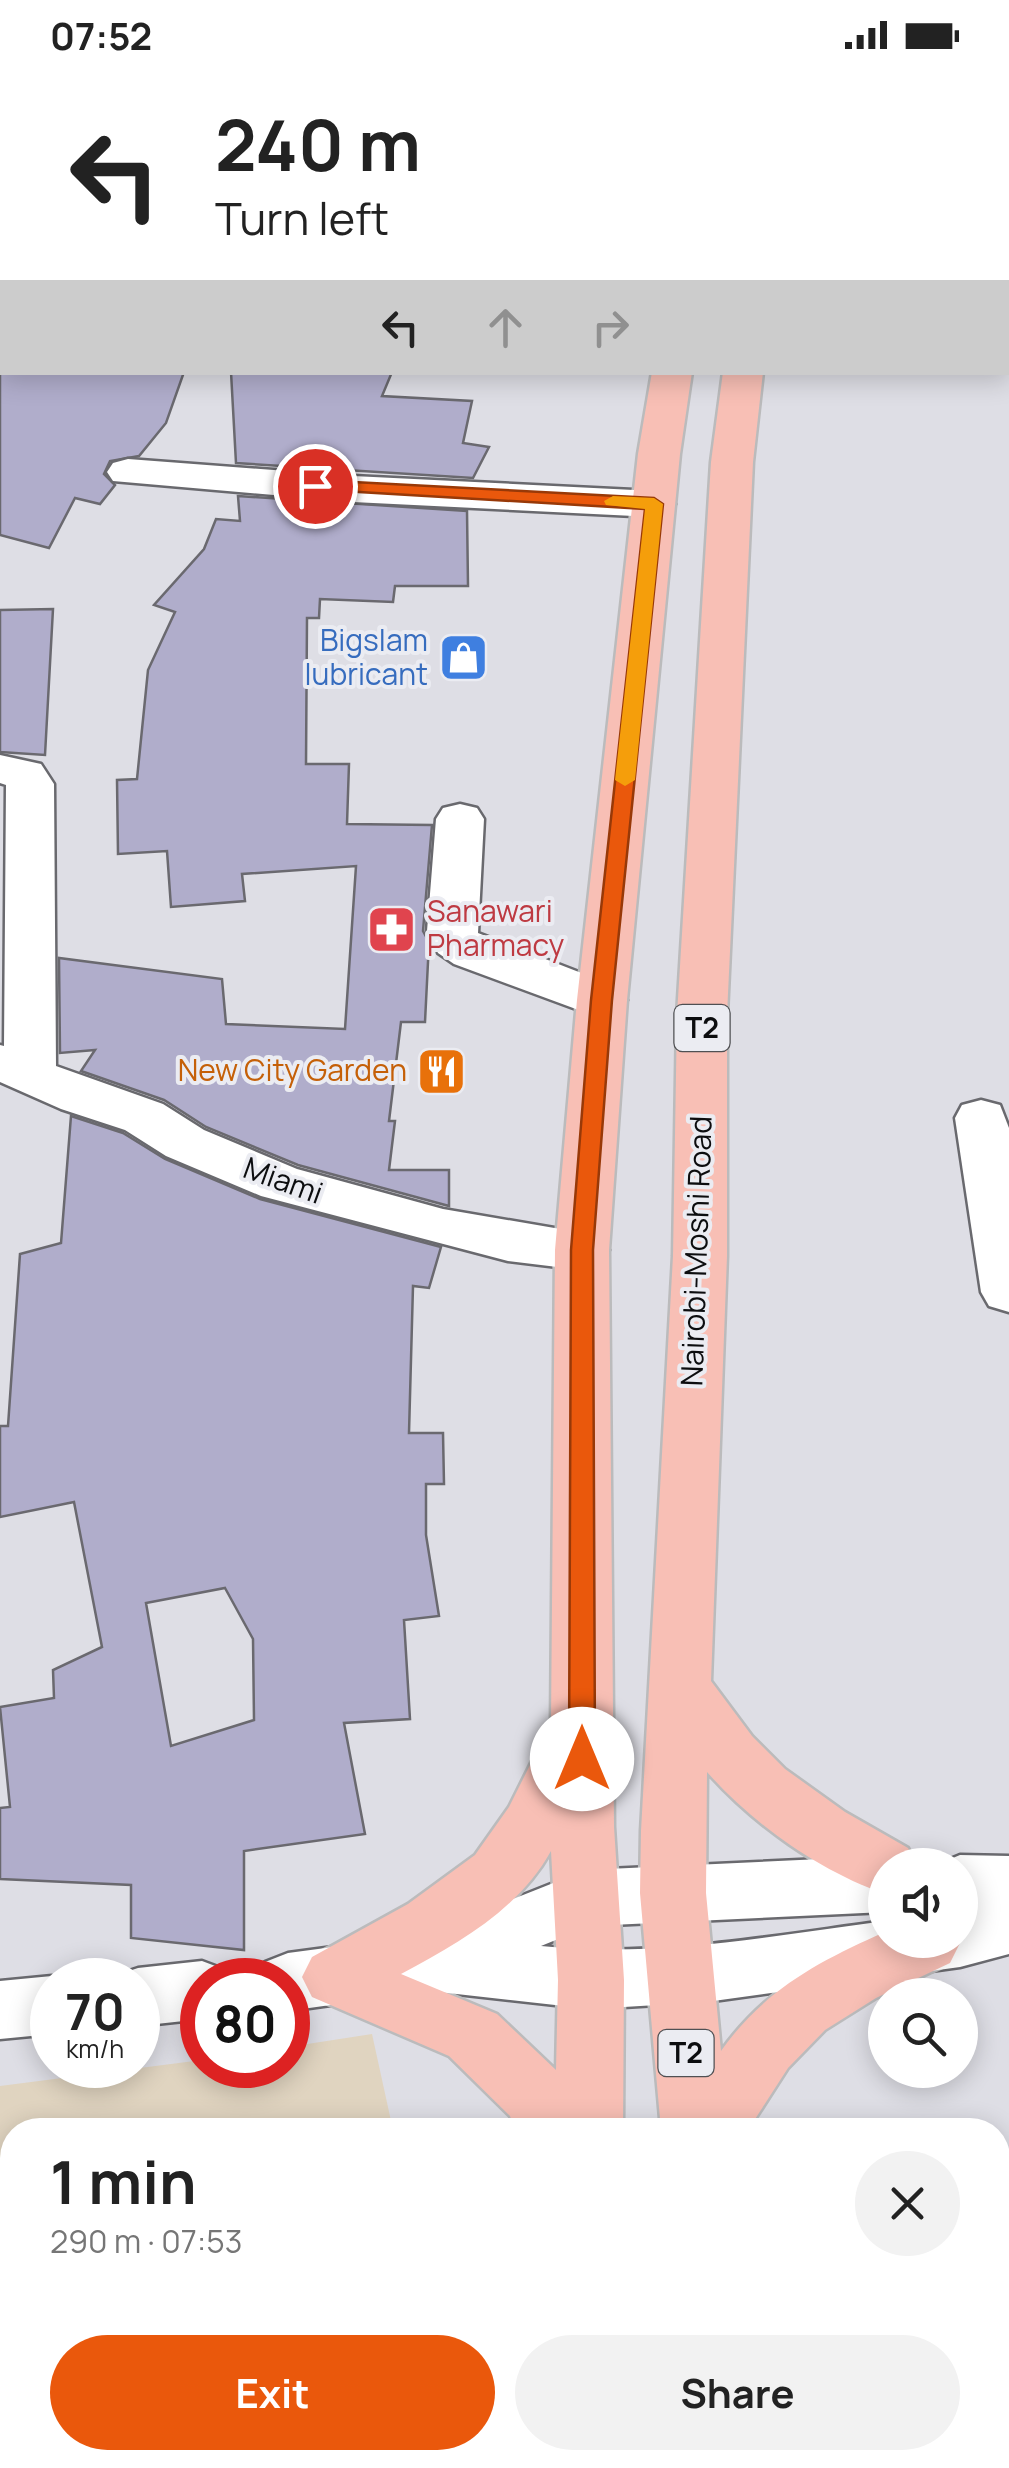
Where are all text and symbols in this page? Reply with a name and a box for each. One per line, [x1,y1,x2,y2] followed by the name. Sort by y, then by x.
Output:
[50,9,152,61] text: 07:52
[215,96,421,192] text: 240 m
[50,110,180,240] icon: left
[215,187,389,249] text: Turn left
[373,300,428,355] icon: left
[478,300,533,355] icon: ahead
[583,300,638,355] icon: right
[273,444,358,529] pin
[288,459,343,514] icon: arrive
[305,619,428,694] place label: Bigslam lubricant
[437,632,489,684] shop icon: Bigslam lubricant
[427,890,565,965] place label: Sanawari Pharmacy
[366,903,418,955] pharmacy icon: Sanawari Pharmacy
[674,1005,730,1051] road number: T2
[416,1045,468,1097] restaurant icon: New City Garden
[178,1049,407,1090] place label: New City Garden
[670,1115,721,1387] street label: Nairobi-Moshi Road
[238,1146,329,1213] street label: Miami
[530,1707,634,1811] position arrow
[868,1848,978,2088] map controls
[868,1848,978,1958] button: sound
[180,1958,310,2088] speed limit sign: 80
[65,1977,125,2045] text: 70
[868,1978,978,2088] button: search
[658,2030,714,2076] road number: T2
[66,2031,124,2066] text: km/h
[50,2140,197,2222] text: 1 min
[855,2151,960,2256] button: close
[50,2219,243,2263] text: 290 m · 07:53
[50,2335,495,2450] button: Exit
[515,2335,960,2450] button: Share

